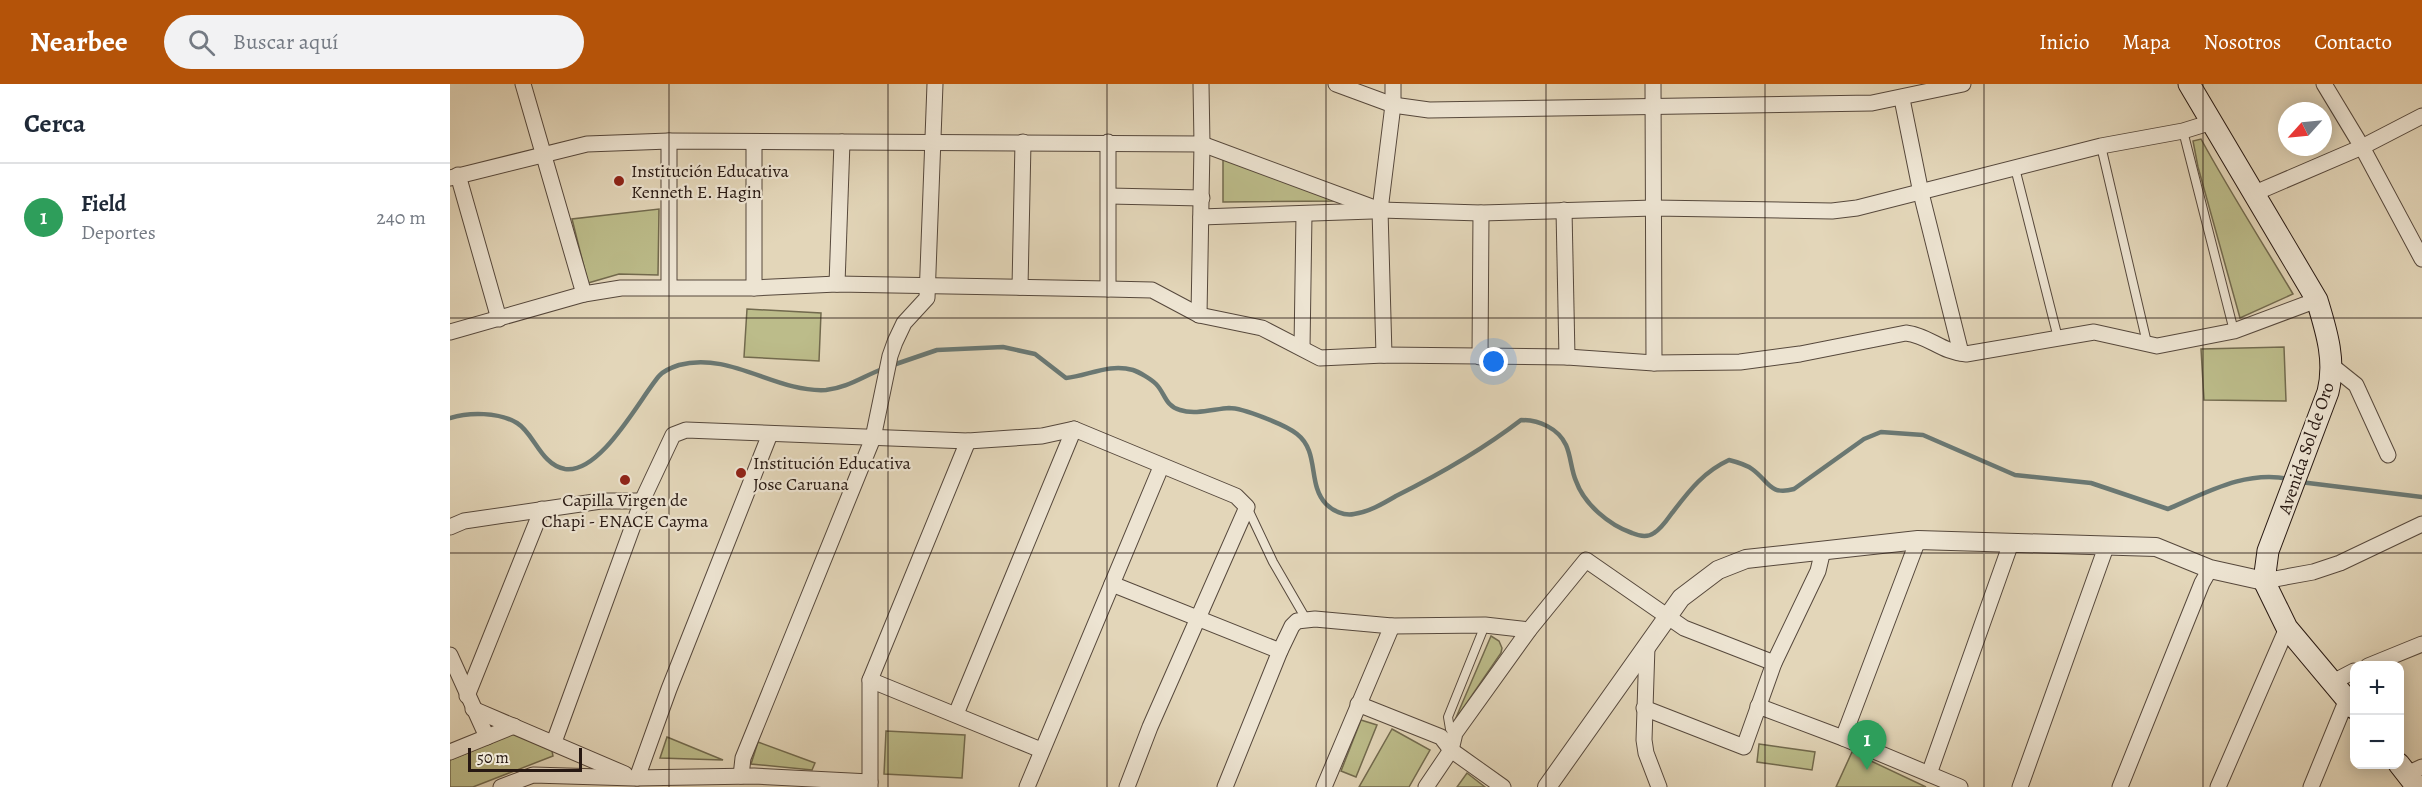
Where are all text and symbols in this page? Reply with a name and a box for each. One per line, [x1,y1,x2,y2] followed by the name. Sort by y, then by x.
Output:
[164,15,584,69] search box
[30,23,128,61] text: Nearbee
[185,26,218,59] icon: search
[233,27,339,57] text: Buscar aquí
[2039,28,2089,56] text: Inicio
[2122,28,2171,56] text: Mapa
[2204,28,2281,56] text: Nosotros
[2314,28,2392,56] text: Contacto
[2278,102,2332,156] north arrow
[24,106,86,141] text: Cerca
[631,159,789,204] place label: Institución Educativa Kenneth E. Hagin
[612,174,626,188] marker: Institución Educativa Kenneth E. Hagin
[81,189,126,219] text: Field
[40,204,47,231] text: 1
[376,204,426,231] text: 240 m
[81,219,156,246] text: Deportes
[1479,347,1508,376] your location
[2272,379,2340,518] street label: Avenida Sol de Oro
[753,451,911,496] place label: Institución Educativa Jose Caruana
[734,466,748,480] marker: Institución Educativa Jose Caruana
[618,473,632,487] marker: Capilla Virgen de Chapi - ENACE Cayma
[541,488,709,533] place label: Capilla Virgen de Chapi - ENACE Cayma
[2350,661,2404,769] map controls
[2350,661,2404,715] button: +
[2350,715,2404,769] button: −
[1848,720,1886,770] pin: 1
[468,745,582,772] scale bar
[477,747,509,769] text: 50 m

